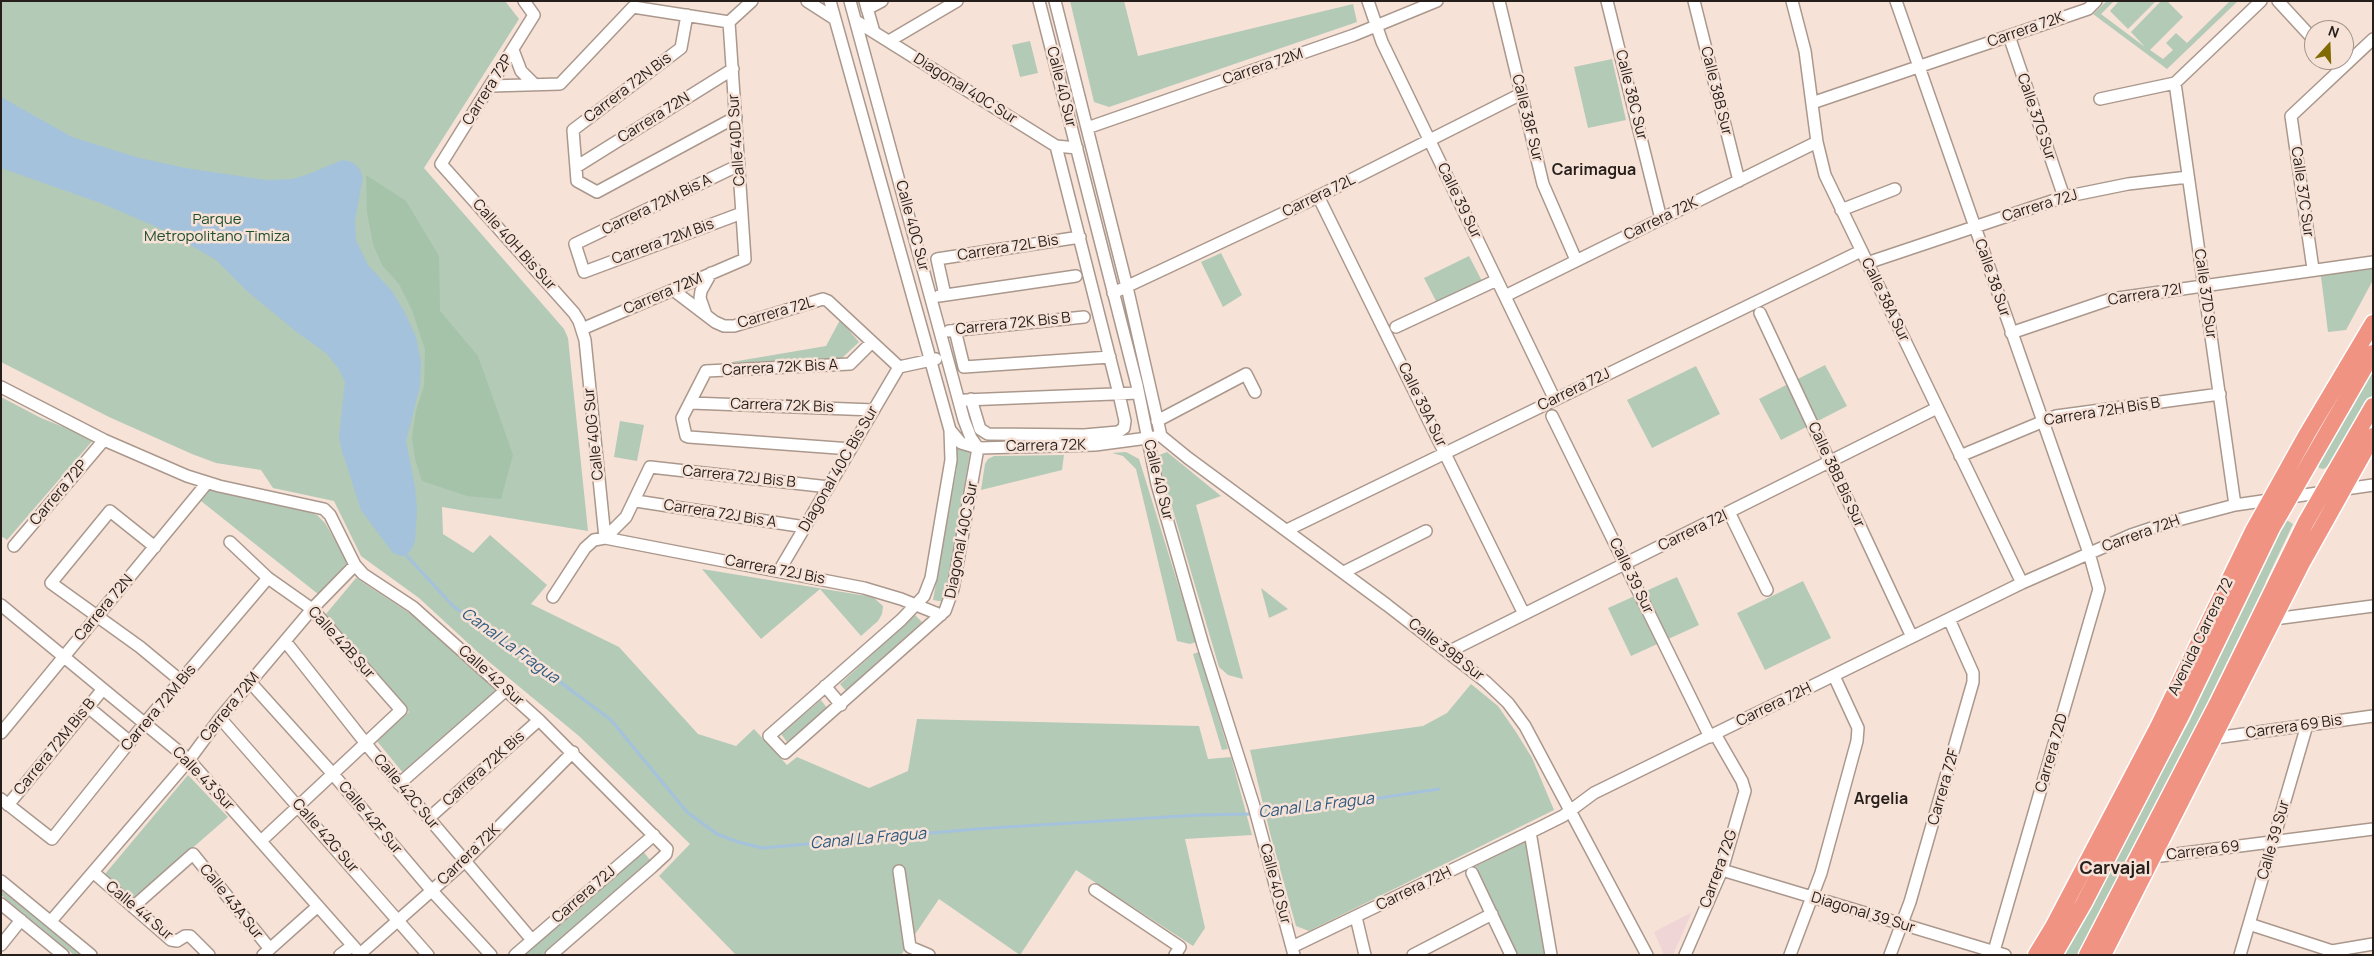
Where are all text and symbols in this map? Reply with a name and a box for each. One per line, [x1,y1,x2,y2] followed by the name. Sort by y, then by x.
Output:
[1985,8,2067,52] street label: Carrera 72K
[2304,20,2354,70] north arrow
[2326,21,2342,42] text: N
[1042,45,1080,129] street label: Calle 40 Sur
[1221,45,1305,89] street label: Carrera 72M
[1696,45,1736,137] street label: Calle 38B Sur
[1611,48,1651,142] street label: Calle 38C Sur
[581,49,675,127] street label: Carrera 72N Bis
[910,50,1020,128] street label: Diagonal 40C Sur
[459,51,517,129] street label: Carrera 72P
[2013,71,2059,163] street label: Calle 37G Sur
[1508,73,1546,163] street label: Calle 38F Sur
[615,89,693,147] street label: Carrera 72N
[725,93,749,187] street label: Calle 40D Sur
[2287,146,2317,238] street label: Calle 37C Sur
[1433,160,1485,242] street label: Calle 39 Sur
[1552,161,1636,181] district label: Carimagua
[599,171,715,239] street label: Carrera 72M Bis A
[1280,171,1358,221] street label: Carrera 72L
[891,179,933,273] street label: Calle 40C Sur
[2000,186,2080,226] street label: Carrera 72J
[1621,193,1701,245] street label: Carrera 72K
[468,196,560,294] street label: Calle 40H Bis Sur
[144,211,290,246] park label: Parque Metropolitano Timiza
[610,215,716,269] street label: Carrera 72M Bis
[956,231,1060,265] street label: Carrera 72L Bis
[1970,237,2014,319] street label: Calle 38 Sur
[2190,248,2220,340] street label: Calle 37D Sur
[1857,255,1913,345] street label: Calle 38A Sur
[621,269,705,319] street label: Carrera 72M
[2107,280,2183,310] street label: Carrera 72I
[736,294,816,332] street label: Carrera 72L
[955,309,1071,339] street label: Carrera 72K Bis B
[722,356,838,380] street label: Carrera 72K Bis A
[1394,360,1450,450] street label: Calle 39A Sur
[1535,365,1613,415] street label: Carrera 72J
[580,387,608,481] street label: Calle 40G Sur
[2043,394,2161,430] street label: Carrera 72H Bis B
[730,395,834,417] street label: Carrera 72K Bis
[796,403,882,535] street label: Diagonal 40C Bis Sur
[1804,419,1868,531] street label: Calle 38B Bis Sur
[1006,436,1086,456] street label: Carrera 72K
[1139,438,1177,522] street label: Calle 40 Sur
[26,457,92,529] street label: Carrera 72P
[682,462,796,492] street label: Carrera 72J Bis B
[942,480,982,600] street label: Diagonal 40C Sur
[662,496,778,532] street label: Carrera 72J Bis A
[1656,507,1730,555] street label: Carrera 72I
[2100,512,2182,556] street label: Carrera 72H
[1605,535,1657,617] street label: Calle 39 Sur
[723,551,827,589] street label: Carrera 72J Bis
[71,571,137,645] street label: Carrera 72N
[2165,575,2237,699] street label: Avenida Carrera 72
[304,603,378,683] street label: Calle 42B Sur
[457,604,563,688] water label: Canal La Fragua
[1405,615,1487,685] street label: Calle 39B Sur
[455,642,527,710] street label: Calle 42 Sur
[118,661,200,755] street label: Carrera 72M Bis
[197,669,263,745] street label: Carrera 72M
[1734,679,1814,731] street label: Carrera 72H
[10,695,100,799] street label: Carrera 72M Bis B
[2245,711,2343,743] street label: Carrera 69 Bis
[2032,712,2072,794] street label: Carrera 72D
[440,728,528,810] street label: Carrera 72K Bis
[168,743,238,815] street label: Calle 43 Sur
[1925,747,1963,827] street label: Carrera 72F
[369,751,443,833] street label: Calle 42C Sur
[334,778,406,858] street label: Calle 42F Sur
[1257,789,1375,823] water label: Canal La Fragua
[1854,790,1908,810] district label: Argelia
[288,795,362,877] street label: Calle 42G Sur
[2254,798,2294,882] street label: Calle 39 Sur
[434,821,504,889] street label: Carrera 72K
[809,824,927,854] water label: Canal La Fragua
[1697,828,1741,910] street label: Carrera 72G
[2165,838,2241,864] street label: Carrera 69
[1256,842,1294,926] street label: Calle 40 Sur
[2079,858,2151,880] district label: Carvajal
[195,861,267,943] street label: Calle 43A Sur
[549,863,619,927] street label: Carrera 72J
[1374,863,1454,915] street label: Carrera 72H
[102,878,176,944] street label: Calle 44 Sur
[1809,889,1917,937] street label: Diagonal 39 Sur

